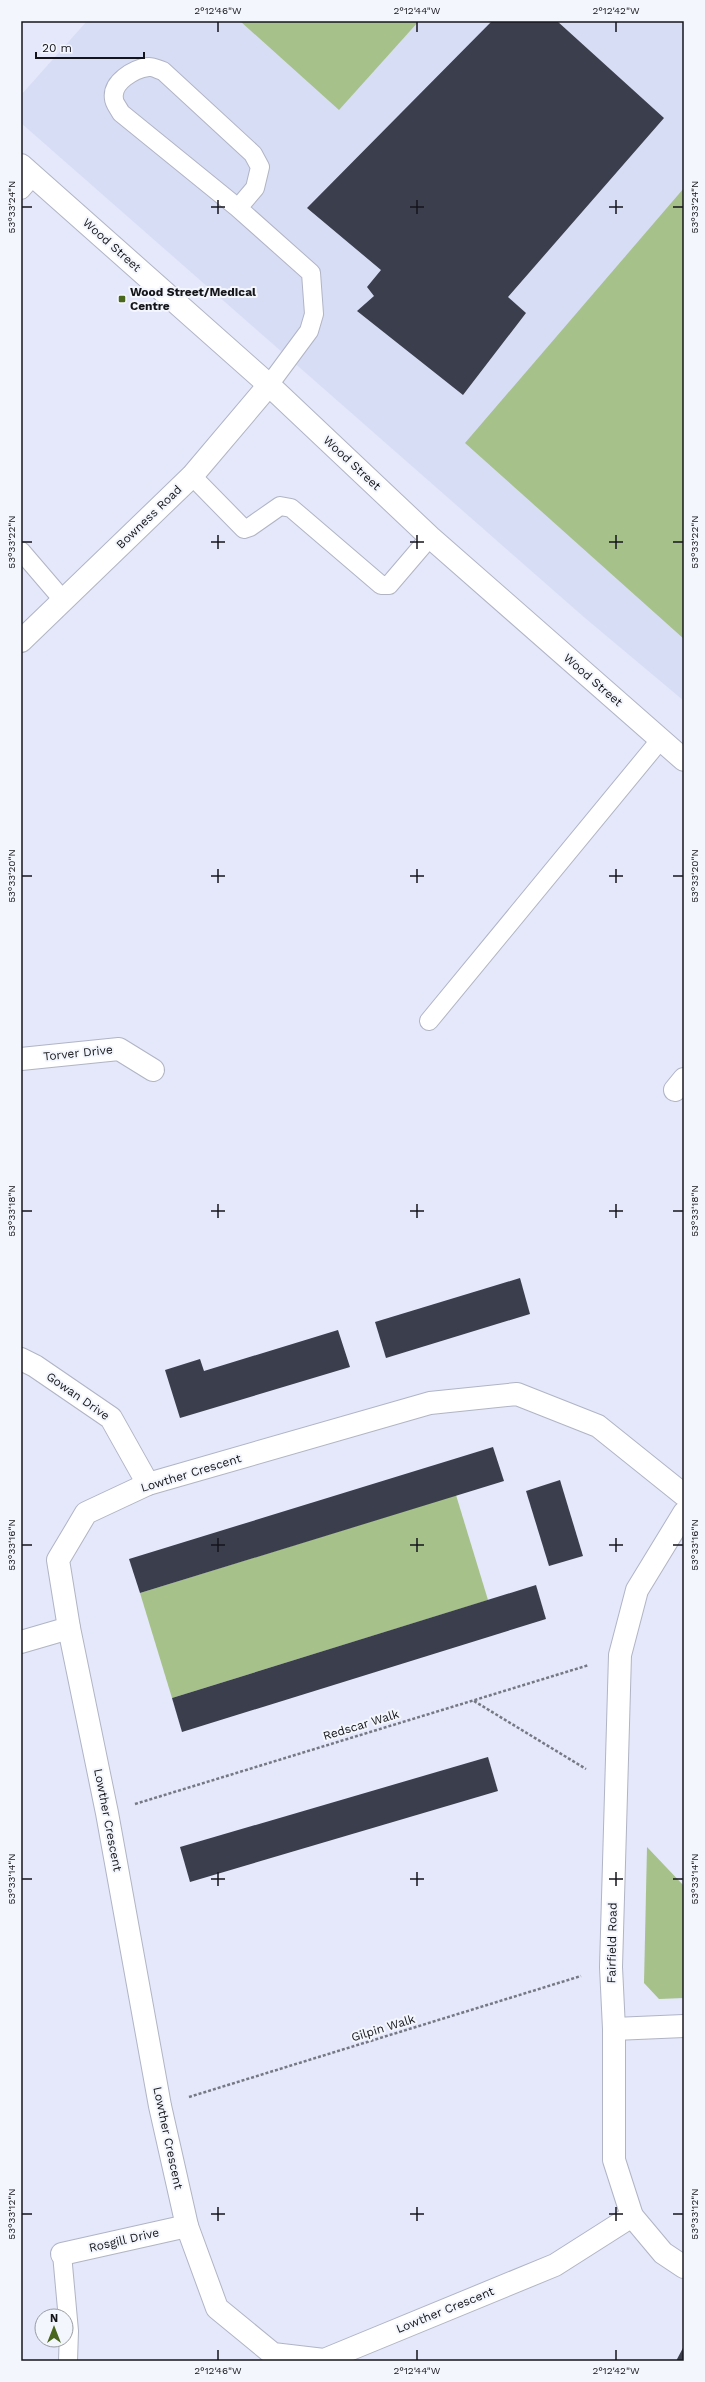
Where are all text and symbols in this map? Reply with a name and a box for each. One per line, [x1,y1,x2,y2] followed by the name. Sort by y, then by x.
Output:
[194,5,242,16] text: 2°12'46"W
[394,5,441,16] text: 2°12'44"W
[592,5,640,16] text: 2°12'42"W
[36,34,144,60] scale bar
[42,41,72,55] text: 20 m
[6,181,17,233] text: 53°33'24"N
[689,181,700,233] text: 53°33'24"N
[80,215,144,275] street label: Wood Street
[130,285,256,313] place label: Wood Street/Medical Centre
[117,294,127,304] marker: Wood Street/Medical Centre
[320,433,384,493] street label: Wood Street
[113,482,185,552] street label: Bowness Road
[6,515,17,569] text: 53°33'22"N
[689,515,700,569] text: 53°33'22"N
[561,651,625,709] street label: Wood Street
[6,849,17,903] text: 53°33'20"N
[689,849,700,903] text: 53°33'20"N
[43,1042,113,1064] street label: Torver Drive
[6,1185,17,1237] text: 53°33'18"N
[689,1185,700,1237] text: 53°33'18"N
[44,1369,112,1423] street label: Gowan Drive
[139,1451,243,1495] street label: Lowther Crescent
[6,1519,17,1571] text: 53°33'16"N
[689,1519,700,1571] text: 53°33'16"N
[321,1707,401,1743] street label: Redscar Walk
[91,1767,125,1873] street label: Lowther Crescent
[6,1853,17,1905] text: 53°33'14"N
[689,1853,700,1905] text: 53°33'14"N
[604,1902,620,1984] street label: Fairfield Road
[349,2012,417,2044] street label: Gilpin Walk
[150,2086,186,2190] street label: Lowther Crescent
[6,2188,17,2240] text: 53°33'12"N
[689,2188,700,2240] text: 53°33'12"N
[87,2225,161,2255] street label: Rosgill Drive
[394,2284,496,2336] street label: Lowther Crescent
[34,2308,74,2348] north arrow
[50,2312,58,2325] text: N
[194,2365,242,2376] text: 2°12'46"W
[394,2365,441,2376] text: 2°12'44"W
[592,2365,640,2376] text: 2°12'42"W

